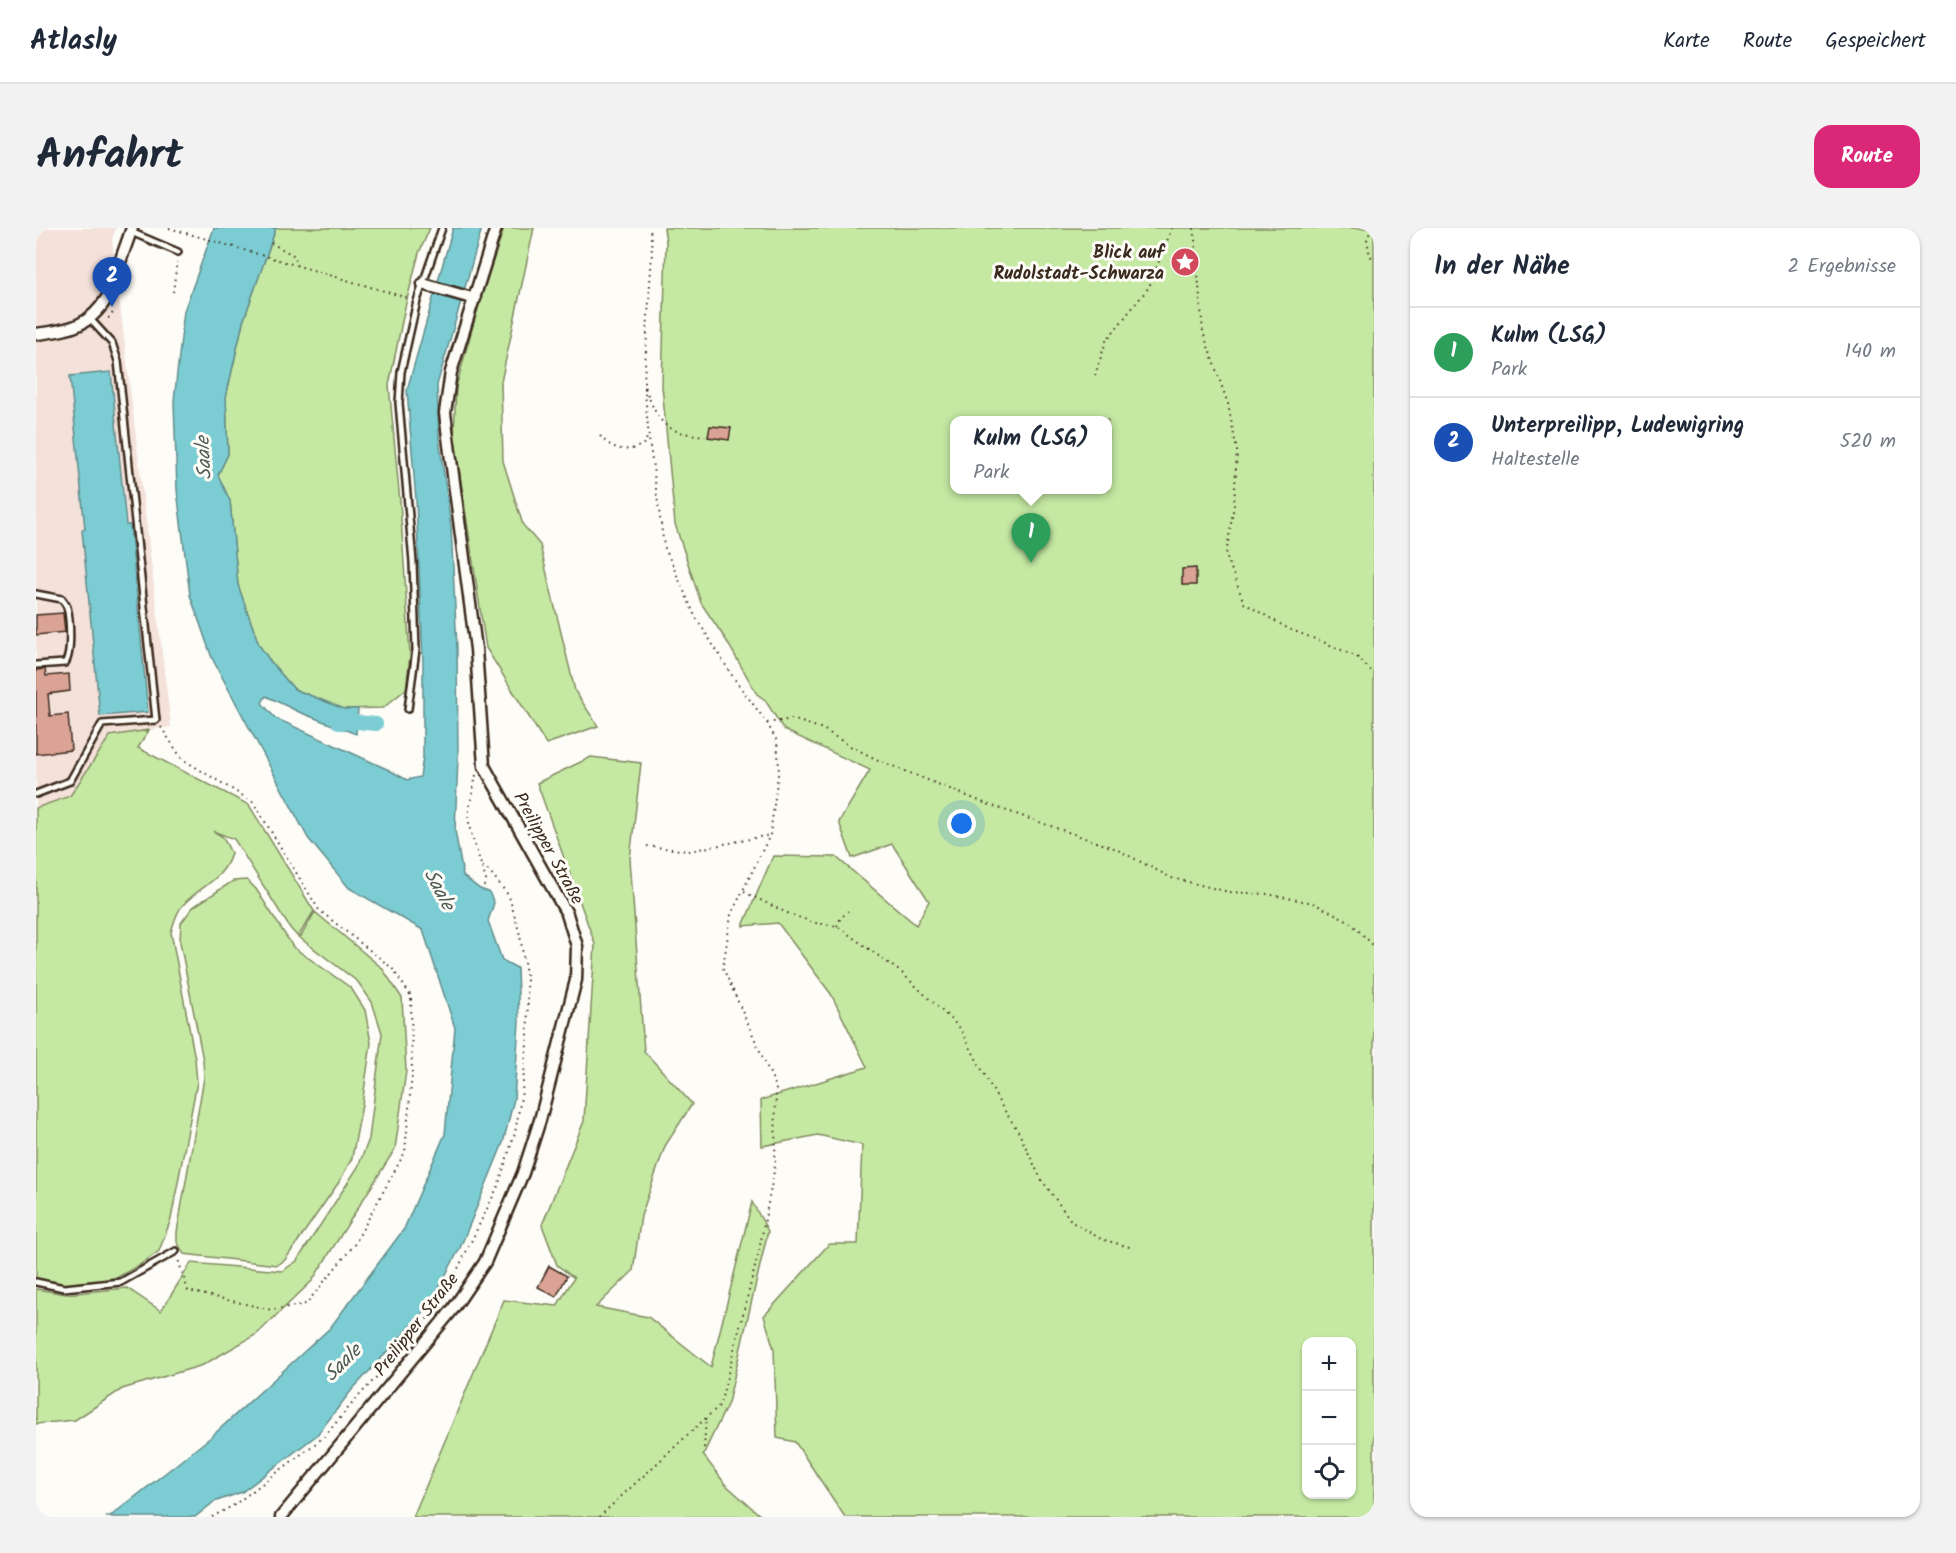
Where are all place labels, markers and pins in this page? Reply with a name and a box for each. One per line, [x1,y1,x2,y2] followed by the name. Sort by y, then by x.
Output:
[993,239,1166,289] place label: Blick auf Rudolstadt-Schwarza
[1169,246,1201,278] place icon: Blick auf Rudolstadt-Schwarza
[92,257,132,307] pin: 2
[1012,514,1050,563] pin: 1

